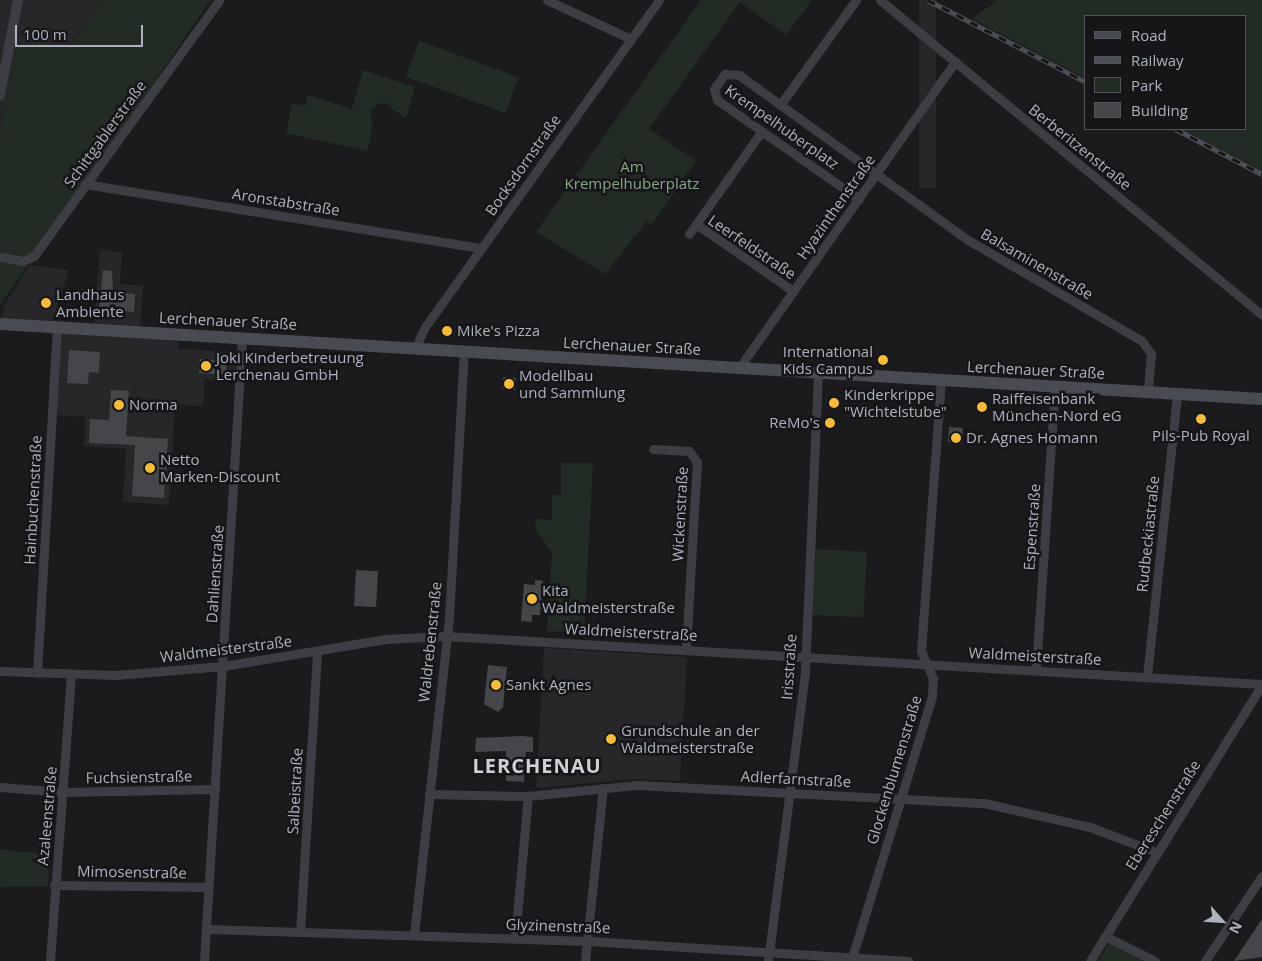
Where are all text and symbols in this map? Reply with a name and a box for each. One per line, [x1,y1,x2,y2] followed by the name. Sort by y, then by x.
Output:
[18,15,145,47] scale bar
[1084,15,1247,130] legend
[23,24,67,44] text: 100 m
[1131,25,1167,45] text: Road
[1131,50,1184,70] text: Railway
[1131,75,1162,95] text: Park
[60,77,150,191] street label: Schittgablerstraße
[722,81,842,173] street label: Krempelhuberplatz
[1025,100,1135,194] street label: Berberitzenstraße
[1131,100,1188,120] text: Building
[481,111,565,219] street label: Bocksdornstraße
[793,151,879,263] street label: Hyazinthenstraße
[565,157,699,192] park label: Am Krempelhuberplatz
[231,185,341,219] street label: Aronstabstraße
[705,211,799,283] street label: Leerfeldstraße
[978,225,1096,303] street label: Balsaminenstraße
[56,285,124,320] place label: Landhaus Ambiente
[40,297,52,309] marker: Landhaus Ambiente
[159,308,297,334] street label: Lerchenauer Straße
[457,322,540,340] place label: Mike's Pizza
[441,325,453,337] marker: Mike's Pizza
[563,333,701,359] street label: Lerchenauer Straße
[783,342,873,377] place label: International Kids Campus
[216,348,364,383] place label: Joki Kinderbetreuung Lerchenau GmbH
[877,354,889,366] marker: International Kids Campus
[967,357,1105,383] street label: Lerchenauer Straße
[200,360,212,372] marker: Joki Kinderbetreuung Lerchenau GmbH
[519,366,625,401] place label: Modellbau und Sammlung
[503,378,515,390] marker: Modellbau und Sammlung
[844,385,947,420] place label: Kinderkrippe "Wichtelstube"
[992,389,1122,424] place label: Raiffeisenbank München-Nord eG
[129,396,178,414] place label: Norma
[828,397,840,409] marker: Kinderkrippe "Wichtelstube"
[113,399,125,411] marker: Norma
[976,401,988,413] marker: Raiffeisenbank München-Nord eG
[1195,413,1207,425] marker: Pils-Pub Royal
[769,414,820,432] place label: ReMo's
[824,417,836,429] marker: ReMo's
[1152,427,1250,445] place label: Pils-Pub Royal
[966,429,1098,447] place label: Dr. Agnes Homann
[950,432,962,444] marker: Dr. Agnes Homann
[21,435,45,565] street label: Hainbuchenstraße
[160,450,280,485] place label: Netto Marken-Discount
[144,462,156,474] marker: Netto Marken-Discount
[669,466,691,562] street label: Wickenstraße
[1133,475,1163,593] street label: Rudbeckiastraße
[1020,483,1044,571] street label: Espenstraße
[203,524,227,624] street label: Dahlienstraße
[415,581,445,703] street label: Waldrebenstraße
[542,581,675,616] place label: Kita Waldmeisterstraße
[526,593,538,605] marker: Kita Waldmeisterstraße
[564,620,698,644] street label: Waldmeisterstraße
[159,632,293,666] street label: Waldmeisterstraße
[778,633,800,701] street label: Irisstraße
[968,644,1102,668] street label: Waldmeisterstraße
[506,676,591,694] place label: Sankt Agnes
[490,679,502,691] marker: Sankt Agnes
[863,693,925,847] street label: Glockenblumenstraße
[621,721,760,756] place label: Grundschule an der Waldmeisterstraße
[605,733,617,745] marker: Grundschule an der Waldmeisterstraße
[284,747,306,835] street label: Salbeistraße
[471,753,603,777] district label: LERCHENAU
[1122,757,1204,873] street label: Ebereschenstraße
[34,766,60,866] street label: Azaleenstraße
[86,767,192,787] street label: Fuchsienstraße
[740,767,852,791] street label: Adlerfarnstraße
[77,862,187,882] street label: Mimosenstraße
[1197,896,1247,946] north arrow
[505,915,611,937] street label: Glyzinenstraße
[1225,919,1247,937] text: N

